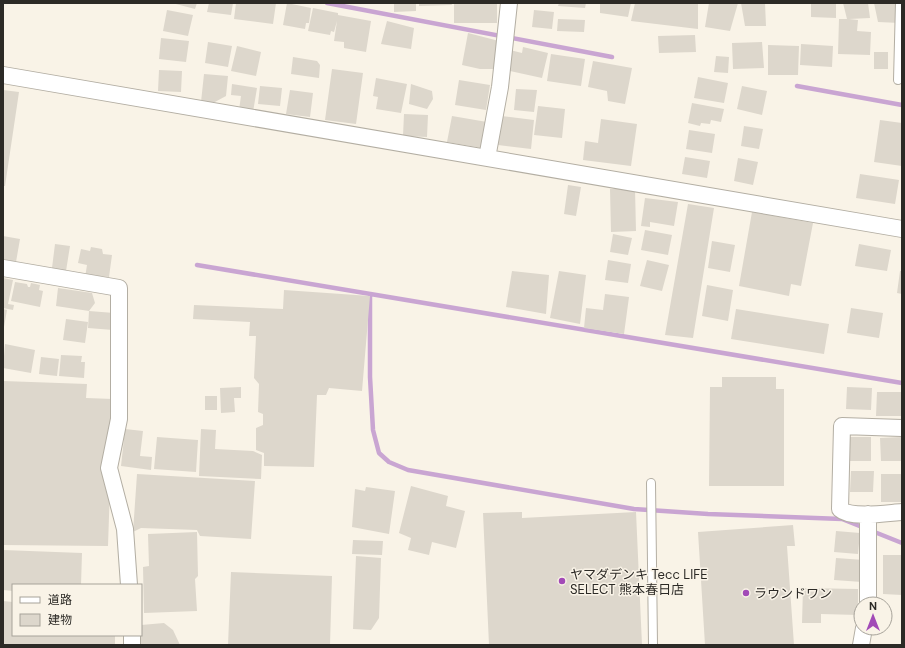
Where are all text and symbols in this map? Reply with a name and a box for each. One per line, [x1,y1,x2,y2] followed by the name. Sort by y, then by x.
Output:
[570,566,708,598] place label: ヤマダデンキ Tecc LIFE SELECT 熊本春日店
[557,576,567,586] marker: ヤマダデンキ Tecc LIFE SELECT 熊本春日店
[12,584,142,636] legend
[754,585,832,602] place label: ラウンドワン
[741,588,751,598] marker: ラウンドワン
[48,592,72,608] text: 道路
[853,596,893,636] north arrow
[869,599,877,613] text: N
[48,612,72,628] text: 建物

